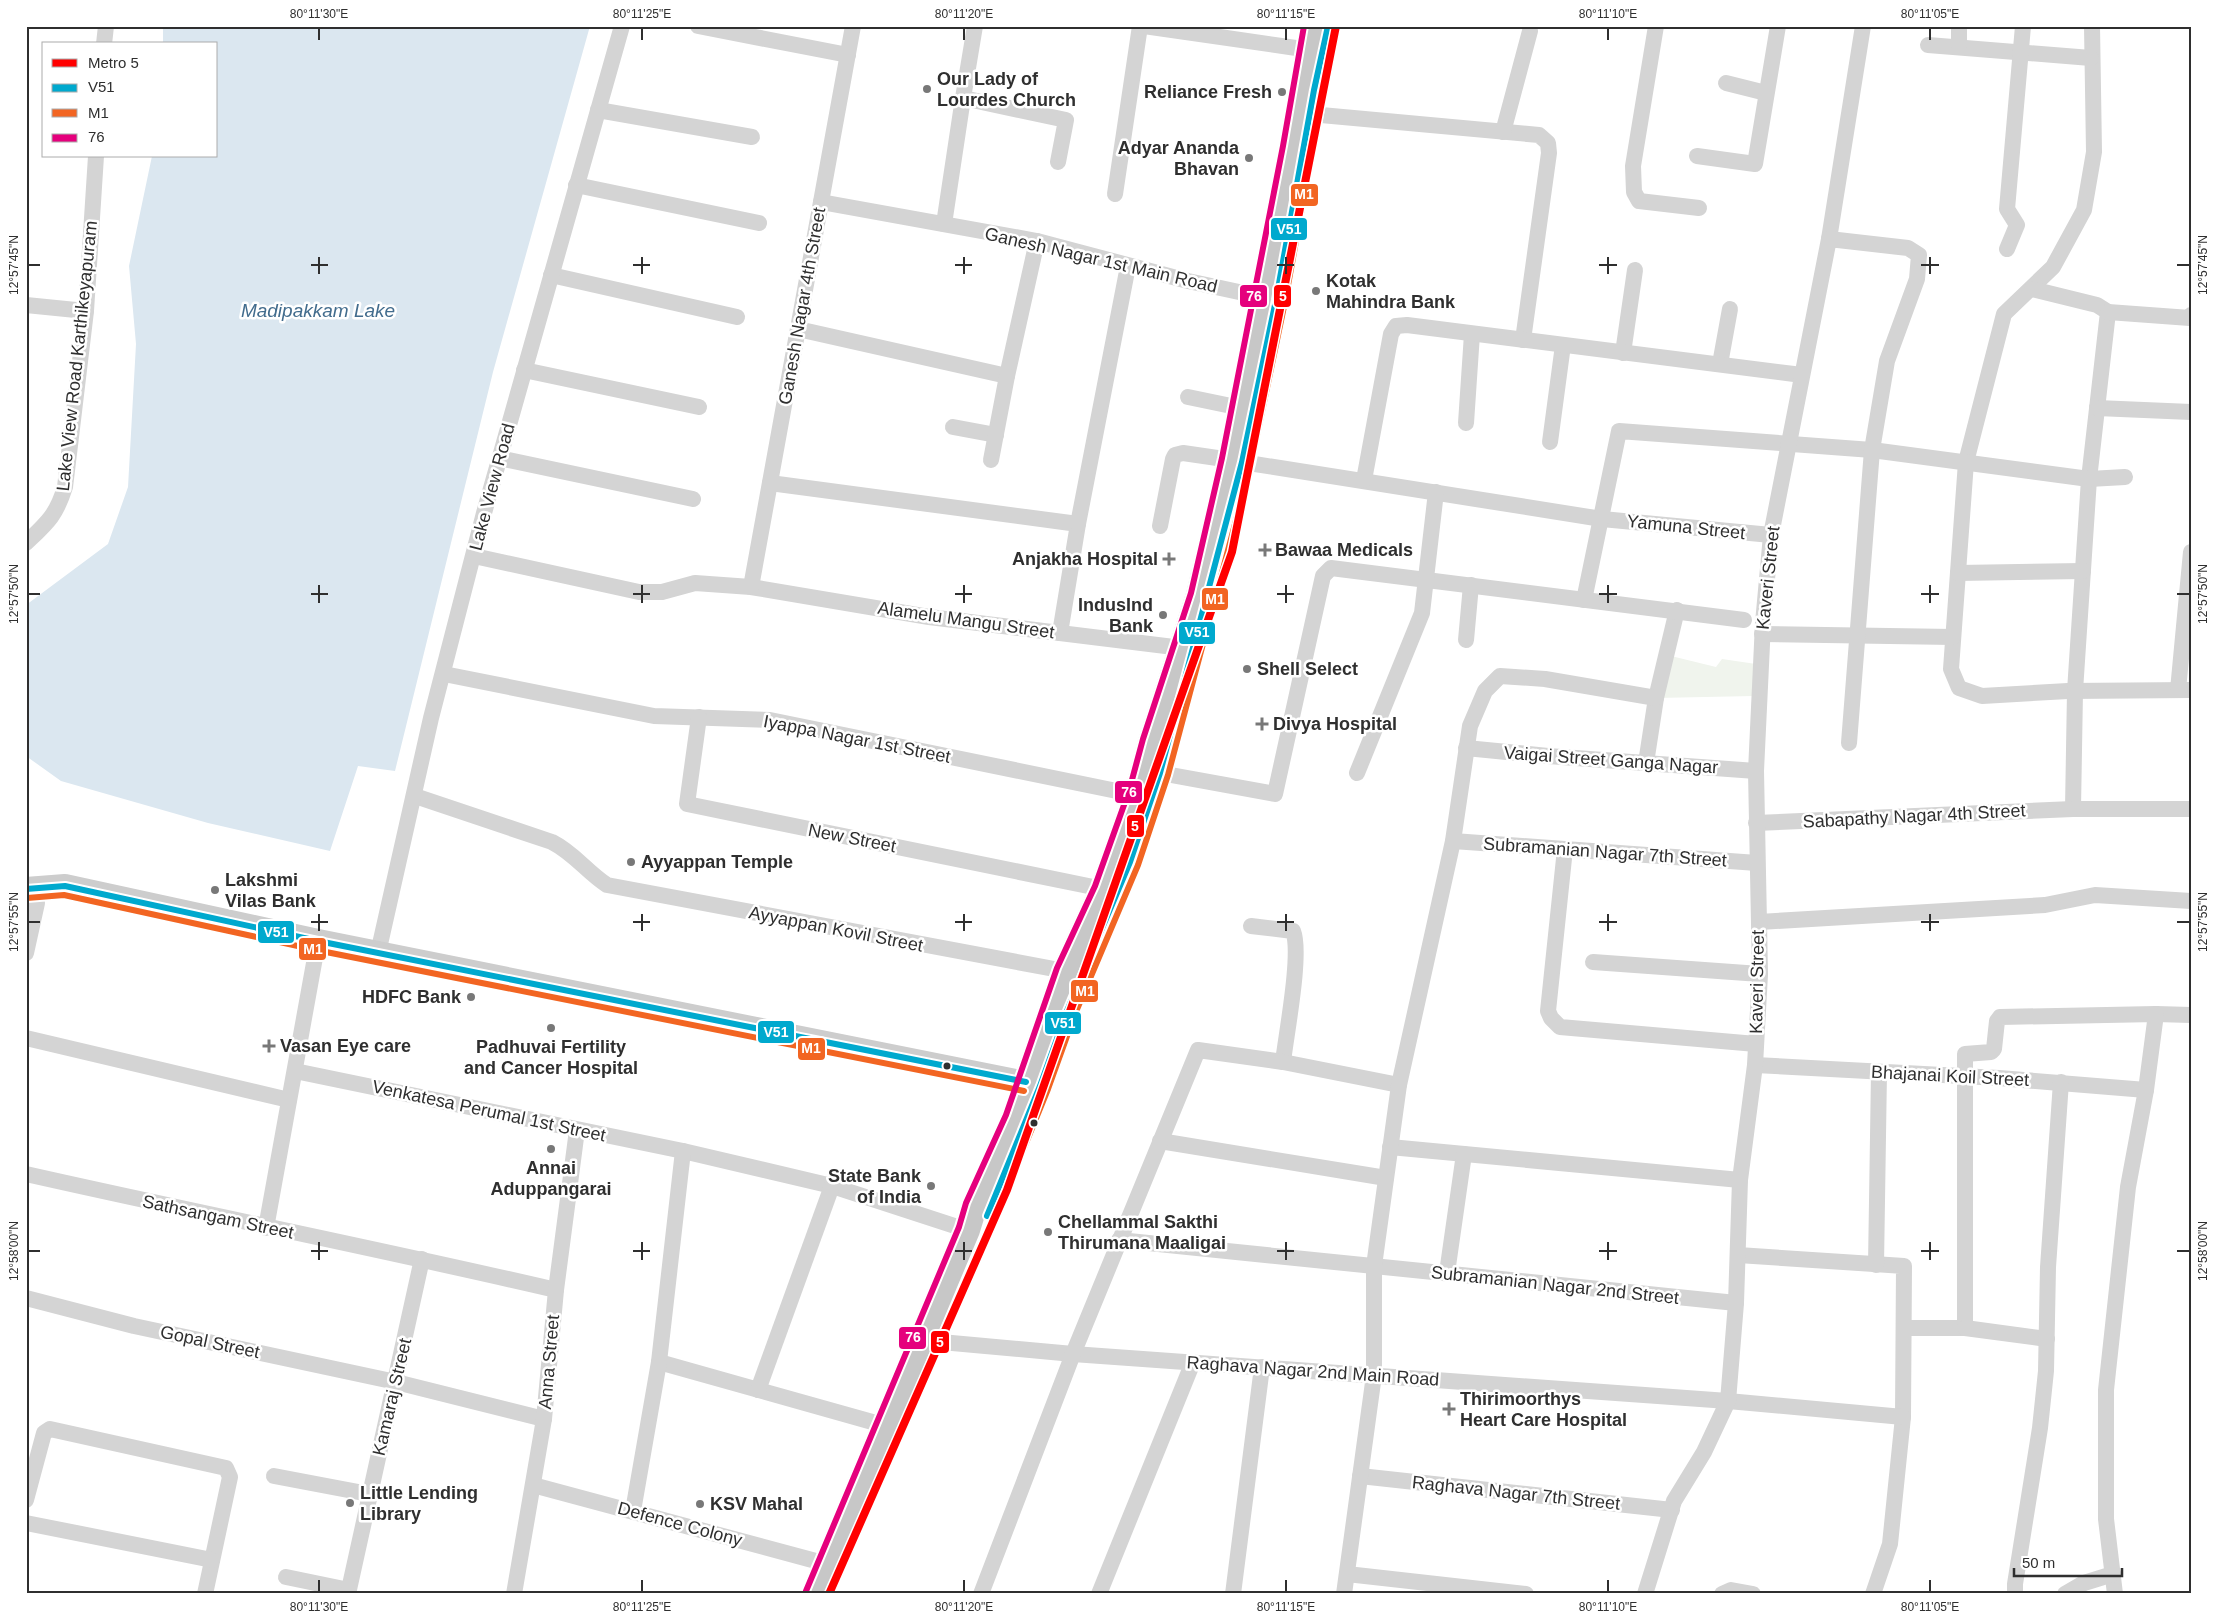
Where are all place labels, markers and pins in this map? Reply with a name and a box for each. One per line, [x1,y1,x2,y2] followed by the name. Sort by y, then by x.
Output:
[937,69,1076,110] place label: Our Lady of Lourdes Church
[1144,82,1272,102] place label: Reliance Fresh
[921,83,933,95] marker: Our Lady of Lourdes Church
[1276,86,1288,98] marker: Reliance Fresh
[1118,138,1240,179] place label: Adyar Ananda Bhavan
[1243,152,1255,164] marker: Adyar Ananda Bhavan
[1326,271,1456,312] place label: Kotak Mahindra Bank
[1310,285,1322,297] marker: Kotak Mahindra Bank
[1275,540,1413,560] place label: Bawaa Medicals
[1259,544,1271,556] marker: Bawaa Medicals
[1012,549,1158,569] place label: Anjakha Hospital
[1162,552,1176,566] marker: Anjakha Hospital
[1078,595,1154,636] place label: IndusInd Bank
[1157,609,1169,621] marker: IndusInd Bank
[1257,659,1358,679] place label: Shell Select
[1241,663,1253,675] marker: Shell Select
[1273,714,1397,734] place label: Divya Hospital
[1255,717,1269,731] marker: Divya Hospital
[641,852,793,872] place label: Ayyappan Temple
[625,856,637,868] marker: Ayyappan Temple
[225,870,317,911] place label: Lakshmi Vilas Bank
[209,884,221,896] marker: Lakshmi Vilas Bank
[362,987,462,1007] place label: HDFC Bank
[465,991,477,1003] marker: HDFC Bank
[545,1022,557,1034] marker: Padhuvai Fertility and Cancer Hospital
[280,1036,411,1056] place label: Vasan Eye care
[464,1037,638,1078] place label: Padhuvai Fertility and Cancer Hospital
[262,1039,276,1053] marker: Vasan Eye care
[942,1061,952,1071] unlabelled marker
[1029,1118,1039,1128] unlabelled marker
[545,1143,557,1155] marker: Annai Aduppangarai
[490,1158,612,1199] place label: Annai Aduppangarai
[828,1166,922,1207] place label: State Bank of India
[925,1180,937,1192] marker: State Bank of India
[1058,1212,1226,1253] place label: Chellammal Sakthi Thirumana Maaligai
[1042,1226,1054,1238] marker: Chellammal Sakthi Thirumana Maaligai
[1460,1389,1627,1430] place label: Thirimoorthys Heart Care Hospital
[1442,1402,1456,1416] marker: Thirimoorthys Heart Care Hospital
[360,1483,478,1524] place label: Little Lending Library
[710,1494,803,1514] place label: KSV Mahal
[344,1497,356,1509] marker: Little Lending Library
[694,1498,706,1510] marker: KSV Mahal

